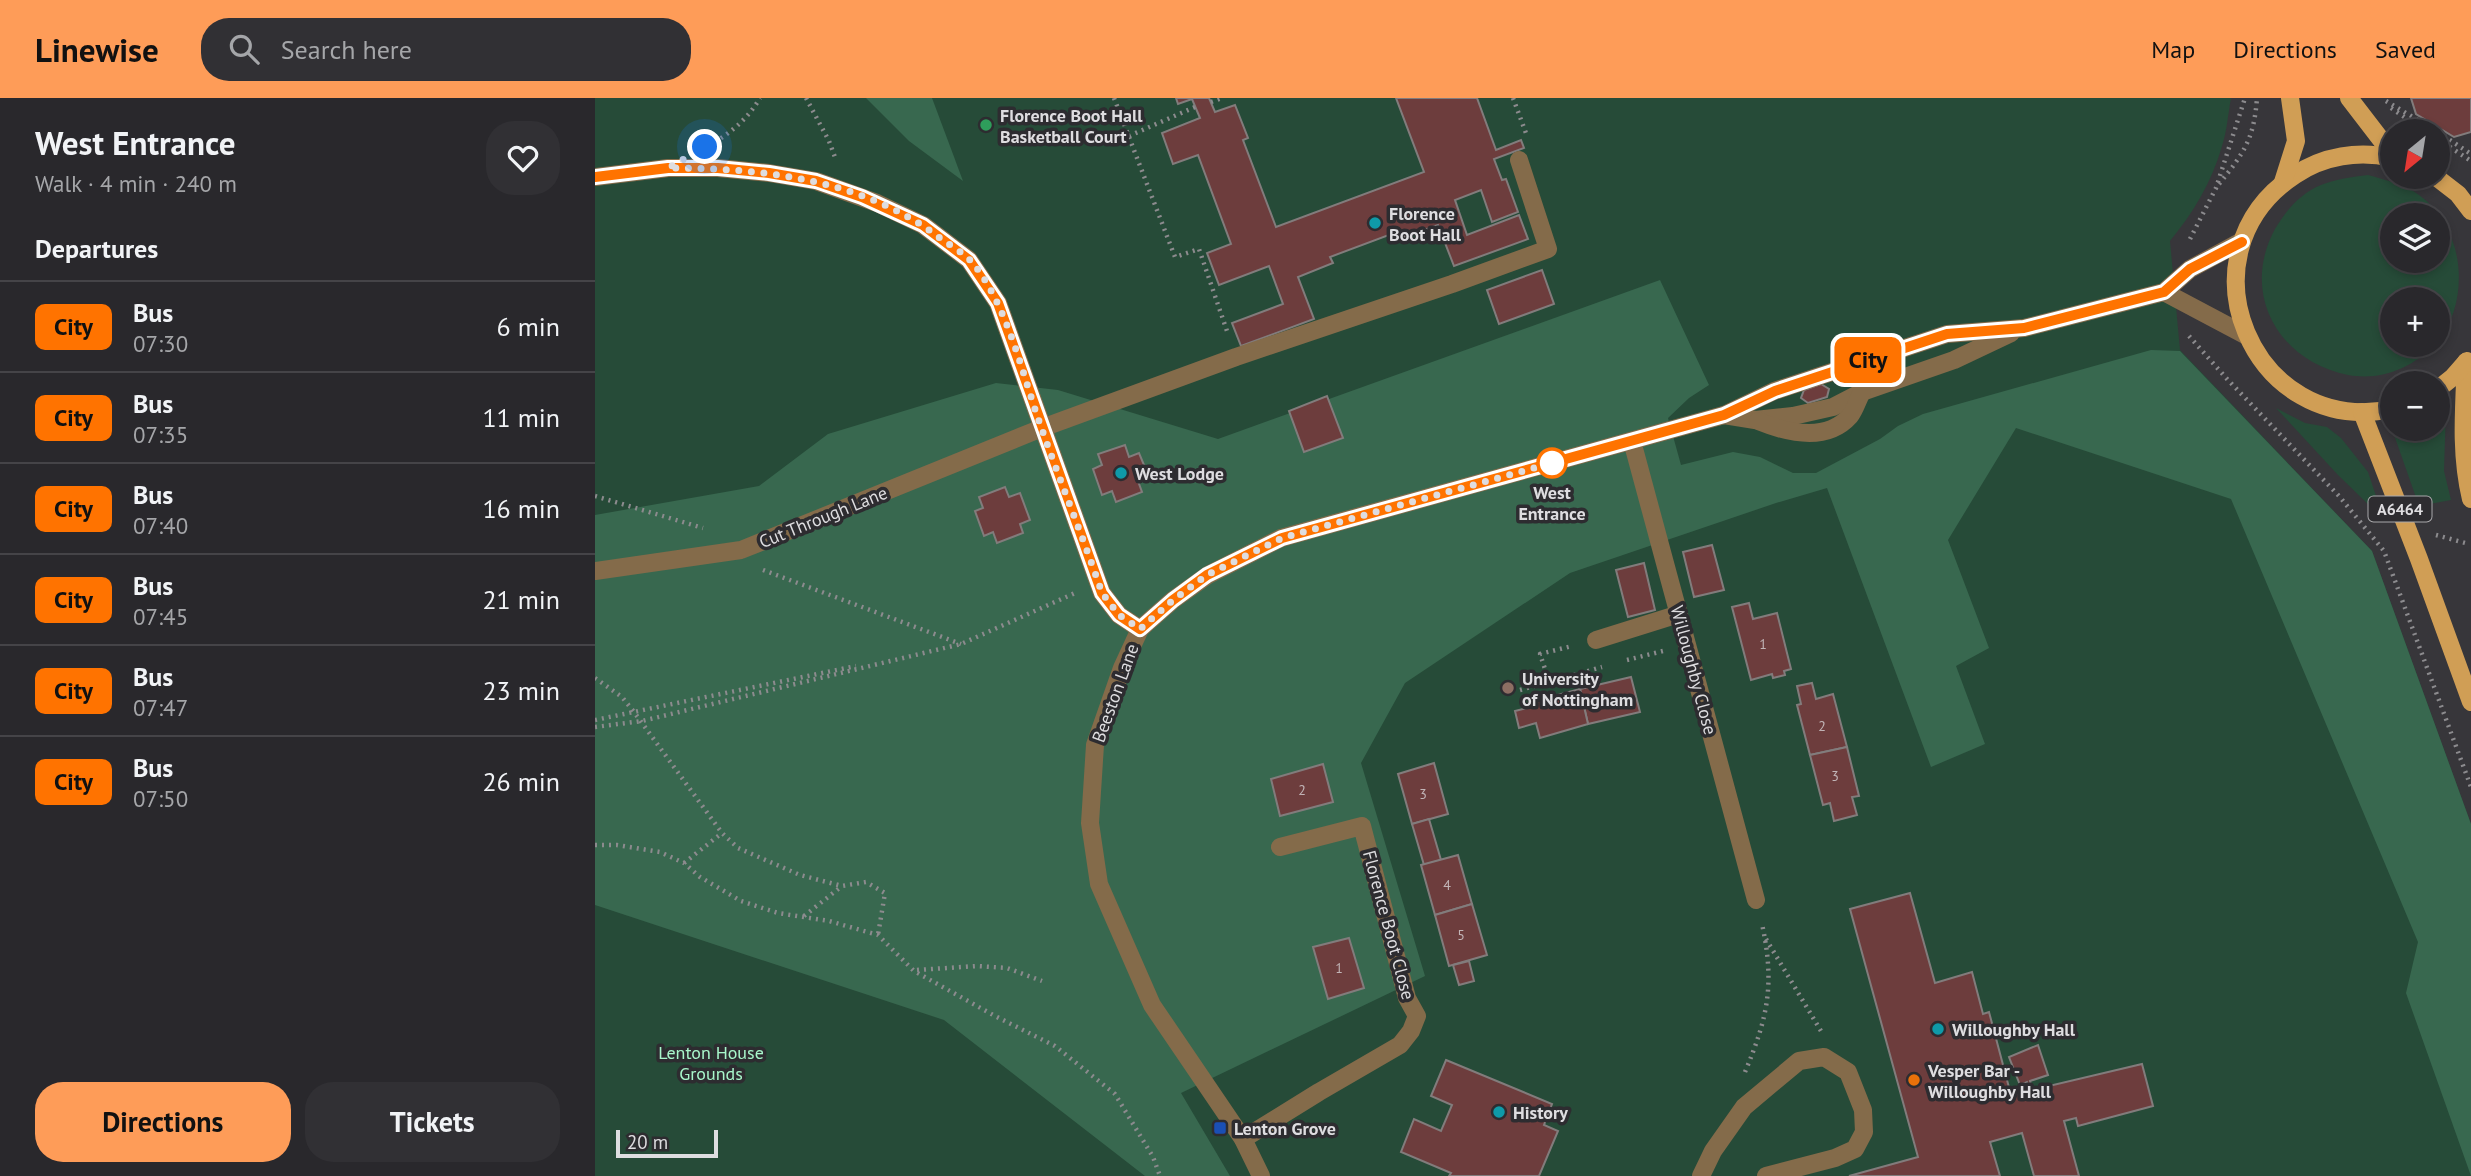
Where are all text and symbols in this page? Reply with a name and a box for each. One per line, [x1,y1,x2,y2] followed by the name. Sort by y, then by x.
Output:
[201,18,691,81] search box
[35,28,159,71] text: Linewise
[225,30,263,68] icon: search
[281,33,412,66] text: Search here
[2151,34,2195,65] text: Map
[2233,34,2337,65] text: Directions
[2375,34,2436,65] text: Saved
[1000,104,1143,148] place label: Florence Boot Hall Basketball Court
[978,117,994,133] marker: Florence Boot Hall Basketball Court
[2380,119,2450,189] north arrow
[2380,119,2450,441] map controls
[35,121,235,164] text: West Entrance
[486,121,560,195] button: heart
[687,129,722,164] your location
[35,169,237,198] text: Walk · 4 min · 240 m
[1389,202,1462,246] place label: Florence Boot Hall
[2380,203,2450,273] button: layers
[1367,215,1383,231] marker: Florence Boot Hall
[35,232,158,265] text: Departures
[2380,287,2450,357] button: +
[133,296,173,329] text: Bus
[497,310,560,343] text: 6 min
[54,311,93,342] text: City
[133,329,188,358] text: 07:30
[1819,337,1917,383] line badge: City
[1848,344,1888,375] text: City
[2380,371,2450,441] button: −
[133,387,173,420] text: Bus
[482,401,560,434] text: 11 min
[54,402,93,433] text: City
[133,420,188,449] text: 07:35
[1537,448,1567,478] marker: West Entrance
[1135,462,1224,485] place label: West Lodge
[1113,465,1129,481] marker: West Lodge
[133,478,173,511] text: Bus
[755,481,891,553] street label: Cut Through Lane
[1518,481,1586,525] place label: West Entrance
[482,492,560,525] text: 16 min
[54,493,93,524] text: City
[2368,496,2431,522] road number: A6464
[133,511,188,540] text: 07:40
[133,569,173,602] text: Bus
[482,583,560,616] text: 21 min
[54,584,93,615] text: City
[133,602,188,631] text: 07:45
[1666,603,1722,737] street label: Willoughby Close
[1759,635,1767,653] house number: 1
[1087,641,1143,745] street label: Beeston Lane
[133,660,173,693] text: Bus
[1522,667,1633,711] place label: University of Nottingham
[482,674,560,707] text: 23 min
[54,675,93,706] text: City
[1500,680,1516,696] marker: University of Nottingham
[133,693,188,722] text: 07:47
[1818,717,1826,735] house number: 2
[133,751,173,784] text: Bus
[482,765,560,798] text: 26 min
[54,766,93,797] text: City
[1831,767,1839,785] house number: 3
[1298,781,1306,799] house number: 2
[133,784,188,813] text: 07:50
[1419,785,1427,803] house number: 3
[1358,848,1420,1002] street label: Florence Boot Close
[1443,876,1451,894] house number: 4
[1457,926,1465,944] house number: 5
[1335,959,1343,977] house number: 1
[1952,1018,2076,1041] place label: Willoughby Hall
[1930,1021,1946,1037] marker: Willoughby Hall
[658,1041,764,1085] park label: Lenton House Grounds
[1927,1059,2052,1103] place label: Vesper Bar - Willoughby Hall
[1906,1072,1922,1088] marker: Vesper Bar - Willoughby Hall
[35,1082,291,1162] button: Directions
[305,1082,560,1162] button: Tickets
[1513,1101,1568,1124] place label: History
[1491,1104,1507,1120] marker: History
[1234,1117,1336,1140] place label: Lenton Grove
[1212,1120,1228,1136] marker: Lenton Grove
[616,1127,717,1159] scale bar
[627,1130,668,1154] text: 20 m

